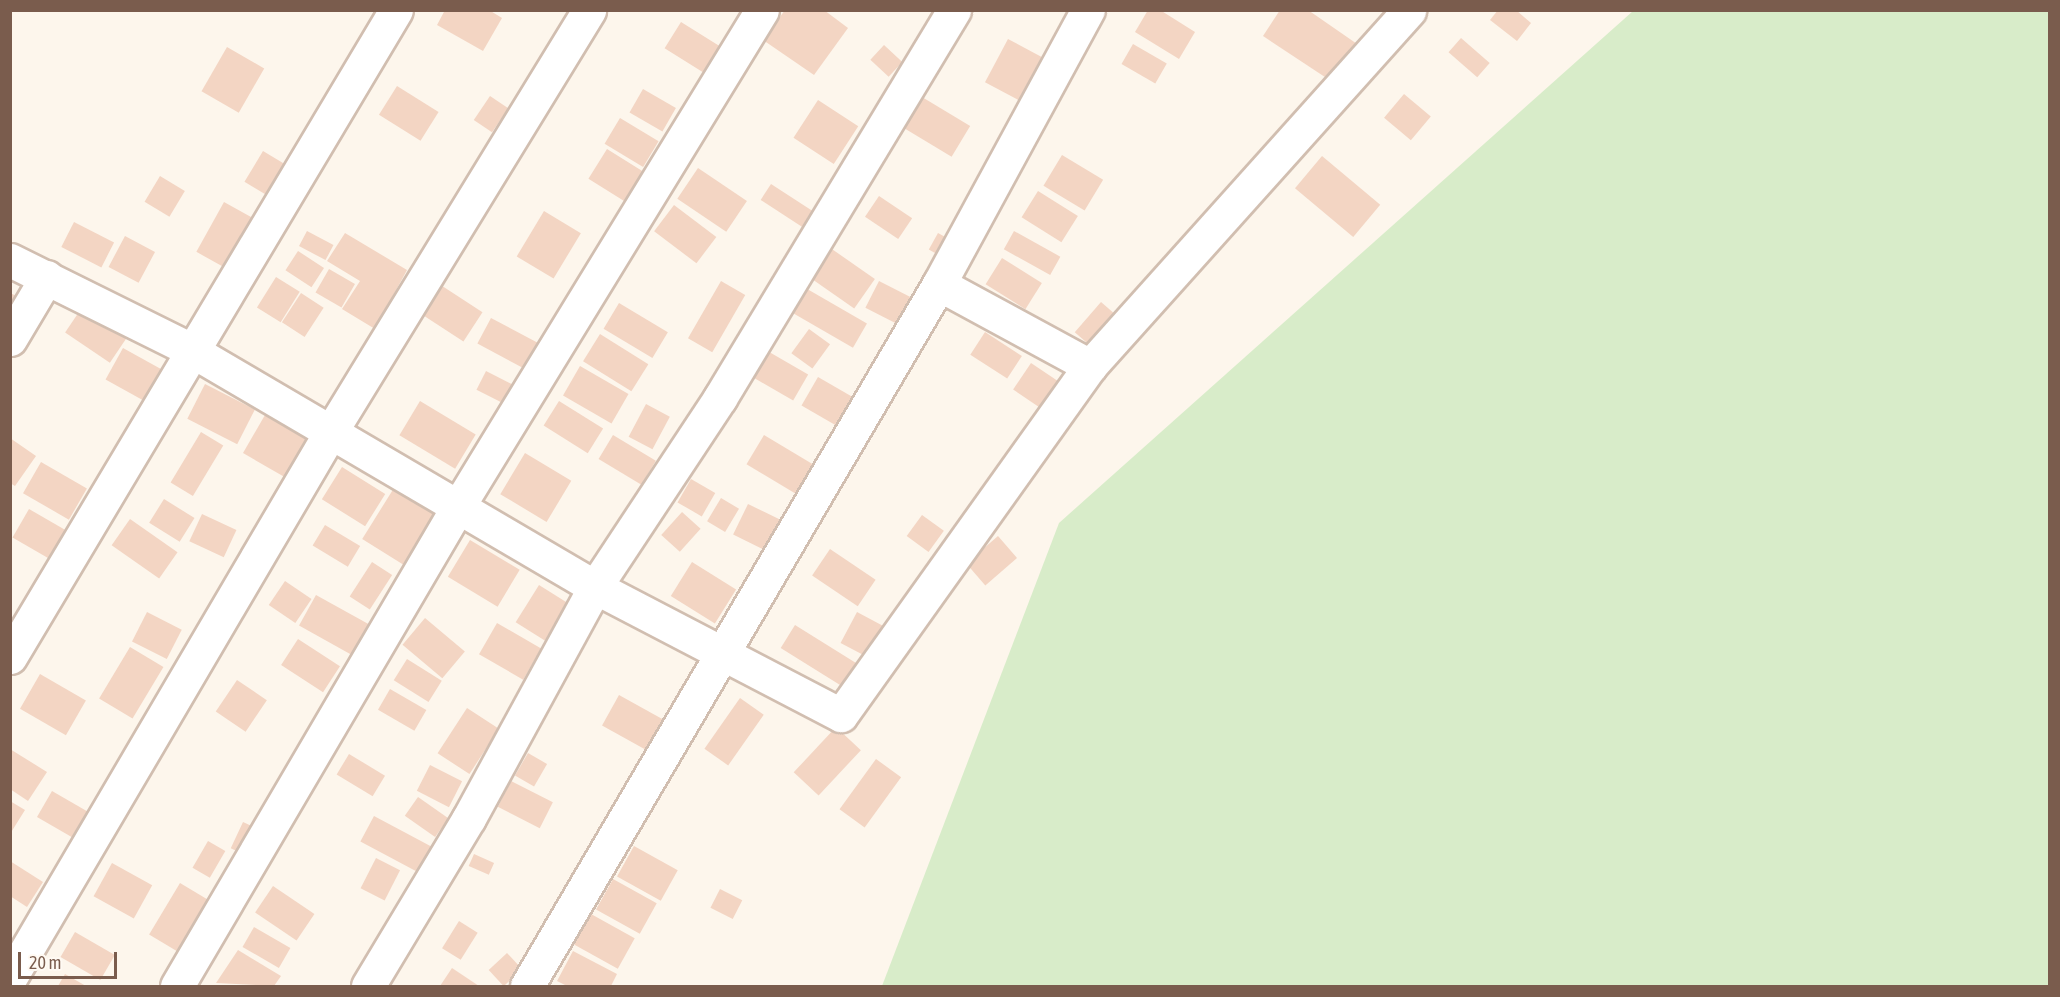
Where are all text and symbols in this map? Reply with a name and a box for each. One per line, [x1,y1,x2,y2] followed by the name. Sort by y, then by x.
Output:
[21,940,120,978] scale bar
[29,952,61,973] text: 20 m

